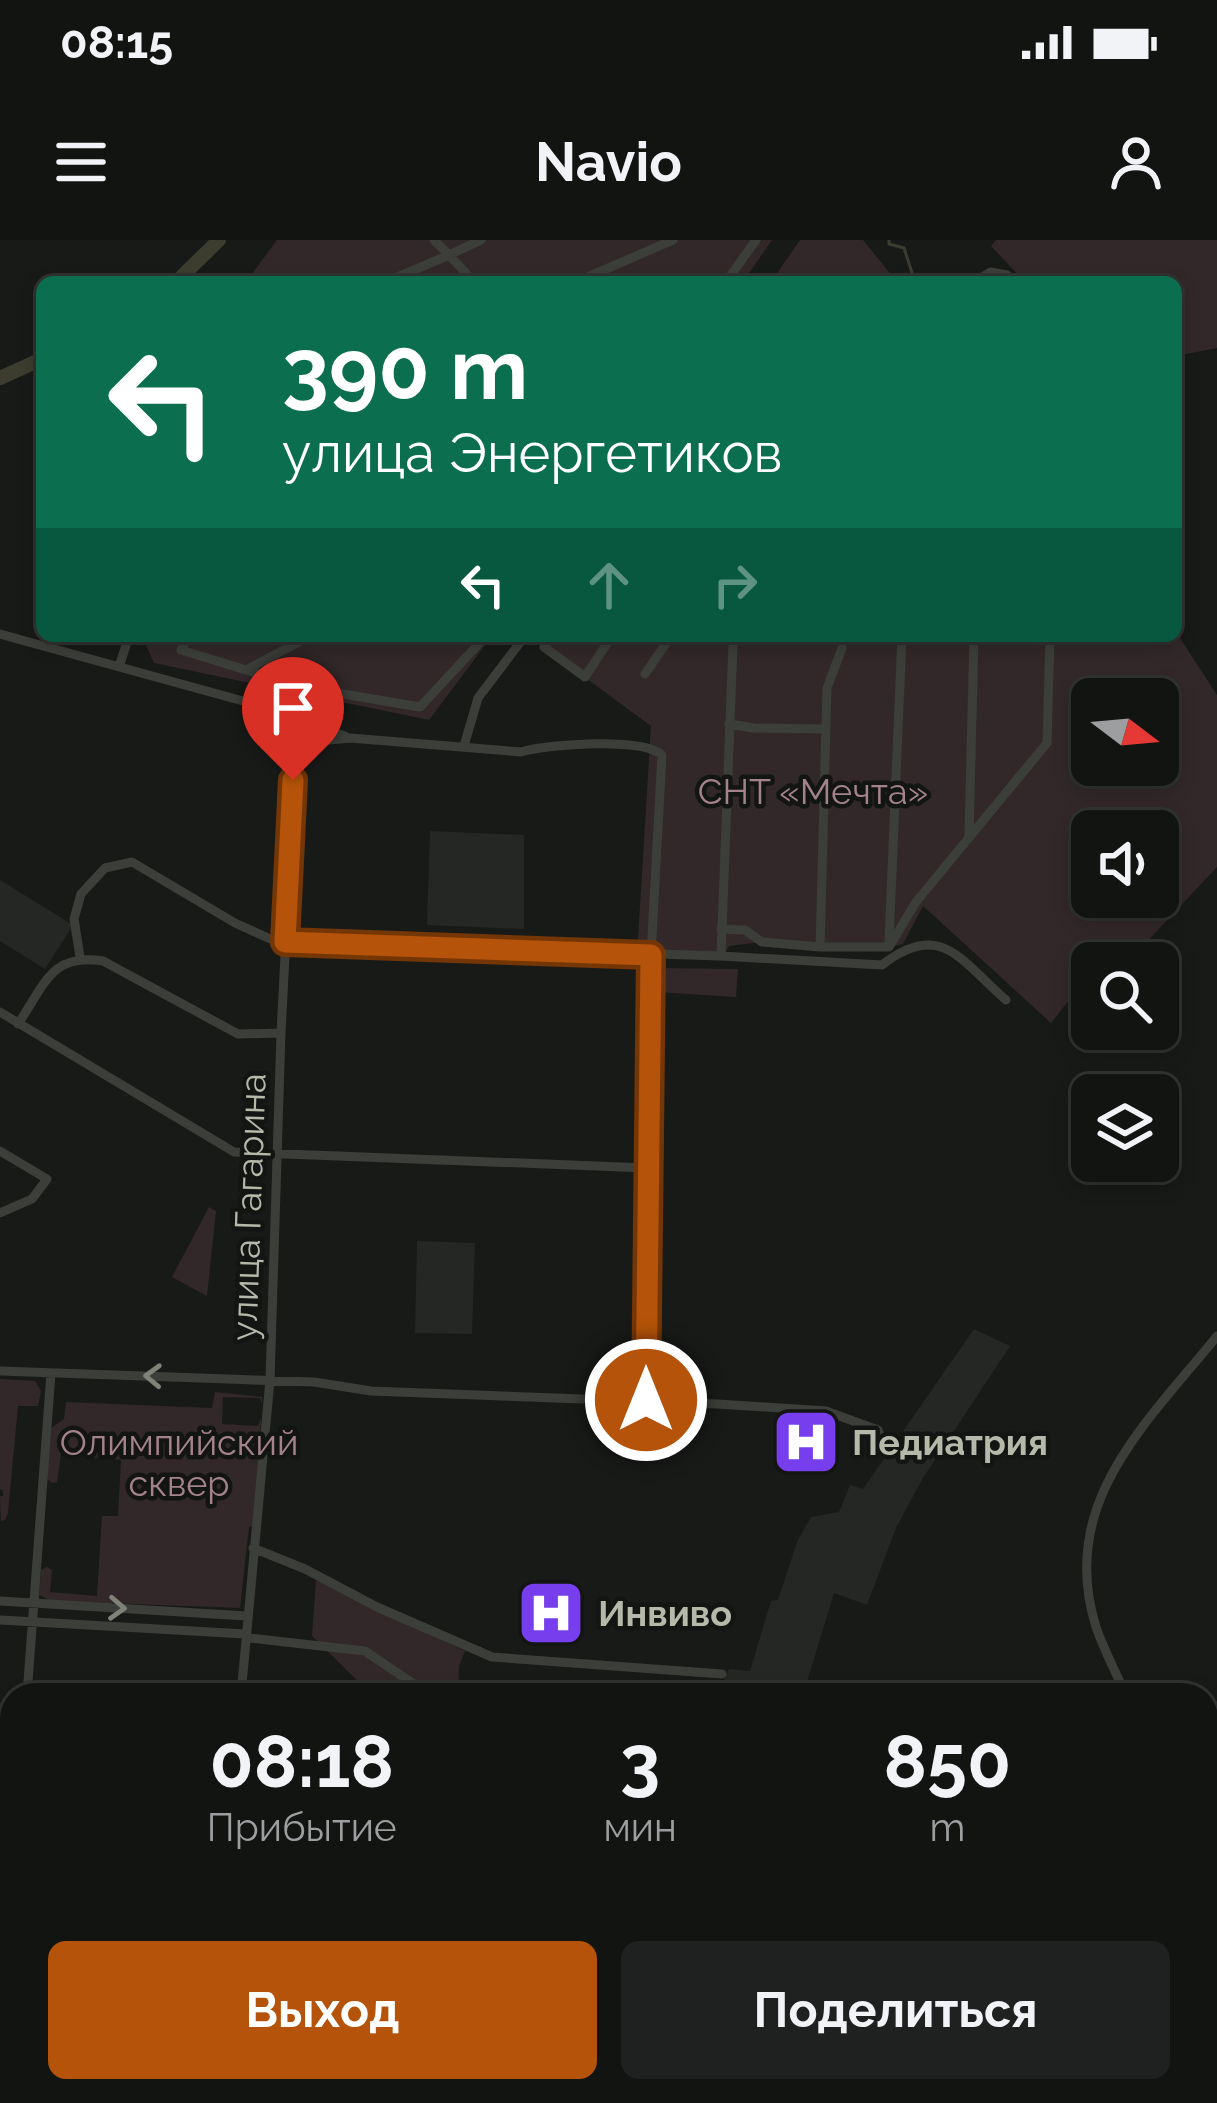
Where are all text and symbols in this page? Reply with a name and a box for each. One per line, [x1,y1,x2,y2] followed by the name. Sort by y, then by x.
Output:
[60,16,173,69] text: 08:15
[48,129,114,195] icon: menu
[1103,129,1169,195] icon: person
[535,130,682,194] text: Navio
[282,320,528,419] text: 390 m
[84,324,240,480] icon: left
[282,421,783,485] text: улица Энергетиков
[450,552,516,618] icon: left
[576,552,642,618] icon: ahead
[702,552,768,618] icon: right
[242,657,344,780] pin
[260,675,326,741] icon: arrive
[1071,678,1179,786] north arrow
[1071,678,1179,1182] map controls
[698,770,928,812] park label: СНТ «Мечта»
[1071,810,1179,918] button: sound
[1071,942,1179,1050] button: search
[222,1073,274,1341] street label: улица Гагарина
[1071,1074,1179,1182] button: layers
[583,1337,709,1463] position arrow
[143,1363,162,1389] one-way arrow
[771,1407,841,1477] hospital icon: Педиатрия
[60,1421,298,1504] park label: Олимпийский сквер
[852,1421,1048,1463] place label: Педиатрия
[516,1578,586,1648] hospital icon: Инвиво
[598,1592,732,1634] place label: Инвиво
[108,1595,127,1621] one-way arrow
[209,1719,394,1804] text: 08:18
[620,1719,660,1804] text: 3
[884,1719,1011,1804] text: 850
[207,1804,397,1850] text: Прибытие
[604,1804,677,1850] text: мин
[929,1804,965,1850] text: m
[48,1941,597,2079] button: Выход
[621,1941,1170,2079] button: Поделиться

